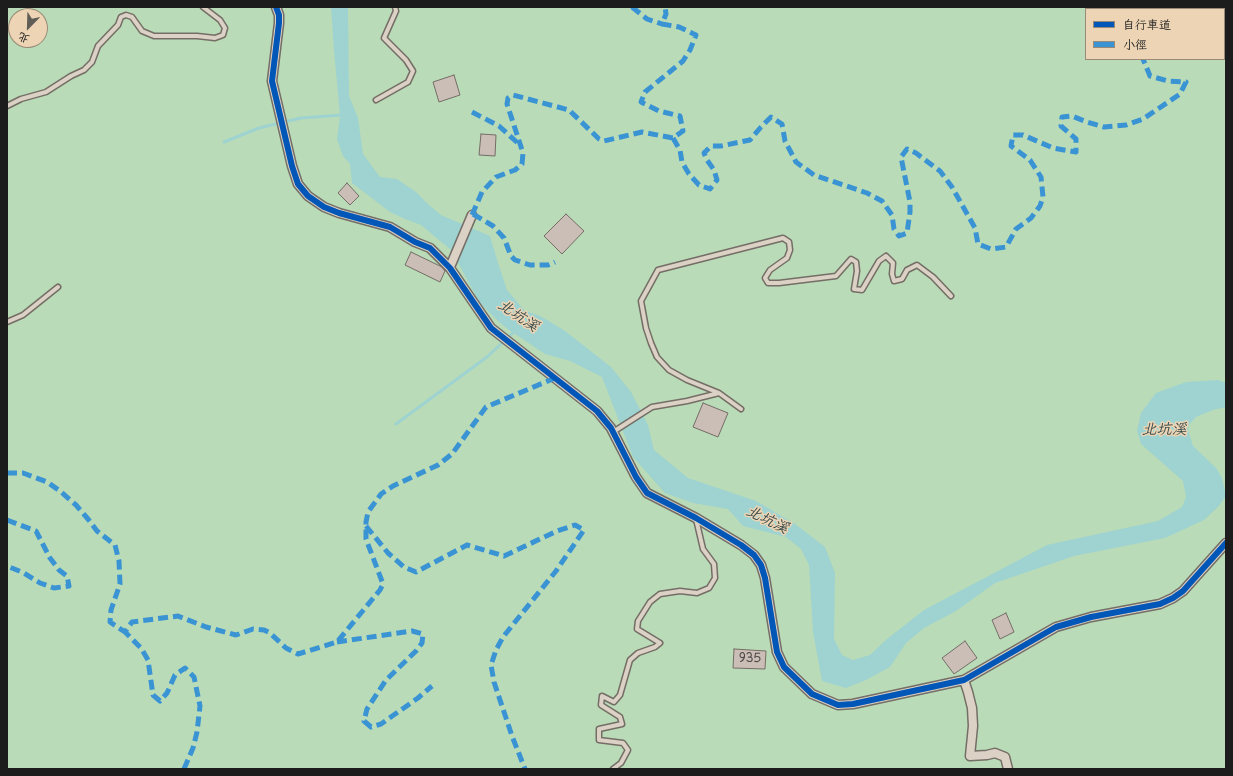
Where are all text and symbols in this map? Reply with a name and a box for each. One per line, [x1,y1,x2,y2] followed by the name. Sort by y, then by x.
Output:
[8,8,48,48] north arrow
[1085,8,1225,60] legend
[1123,15,1171,33] text: 自行車道
[15,29,32,49] text: 北
[1123,35,1147,53] text: 小徑
[494,296,542,336] water label: 北坑溪
[1142,421,1186,439] water label: 北坑溪
[743,502,791,538] water label: 北坑溪
[739,652,761,666] house number: 935

